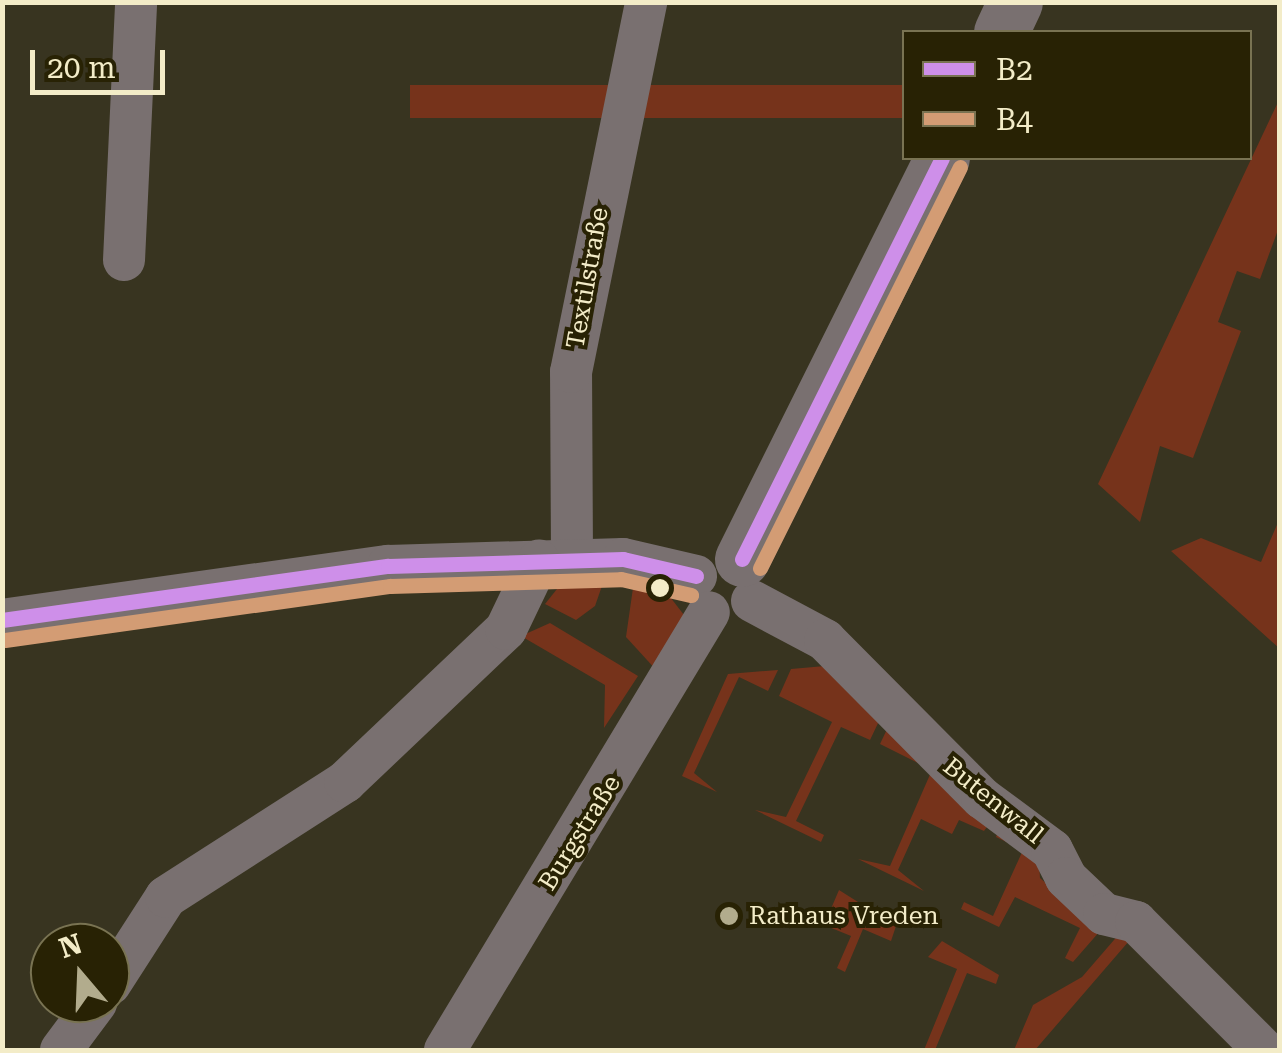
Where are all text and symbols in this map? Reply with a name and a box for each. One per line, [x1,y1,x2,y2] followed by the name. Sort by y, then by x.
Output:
[35,30,170,92] scale bar
[902,30,1252,160] legend
[47,50,116,85] text: 20 m
[996,52,1033,87] text: B2
[996,102,1033,137] text: B4
[561,205,615,351] street label: Textilstraße
[650,578,670,598] unlabelled marker
[937,752,1049,850] street label: Butenwall
[533,770,627,896] street label: Burgstraße
[749,901,939,931] place label: Rathaus Vreden
[718,905,740,927] marker: Rathaus Vreden
[30,923,130,1023] north arrow
[55,927,86,965] text: N

